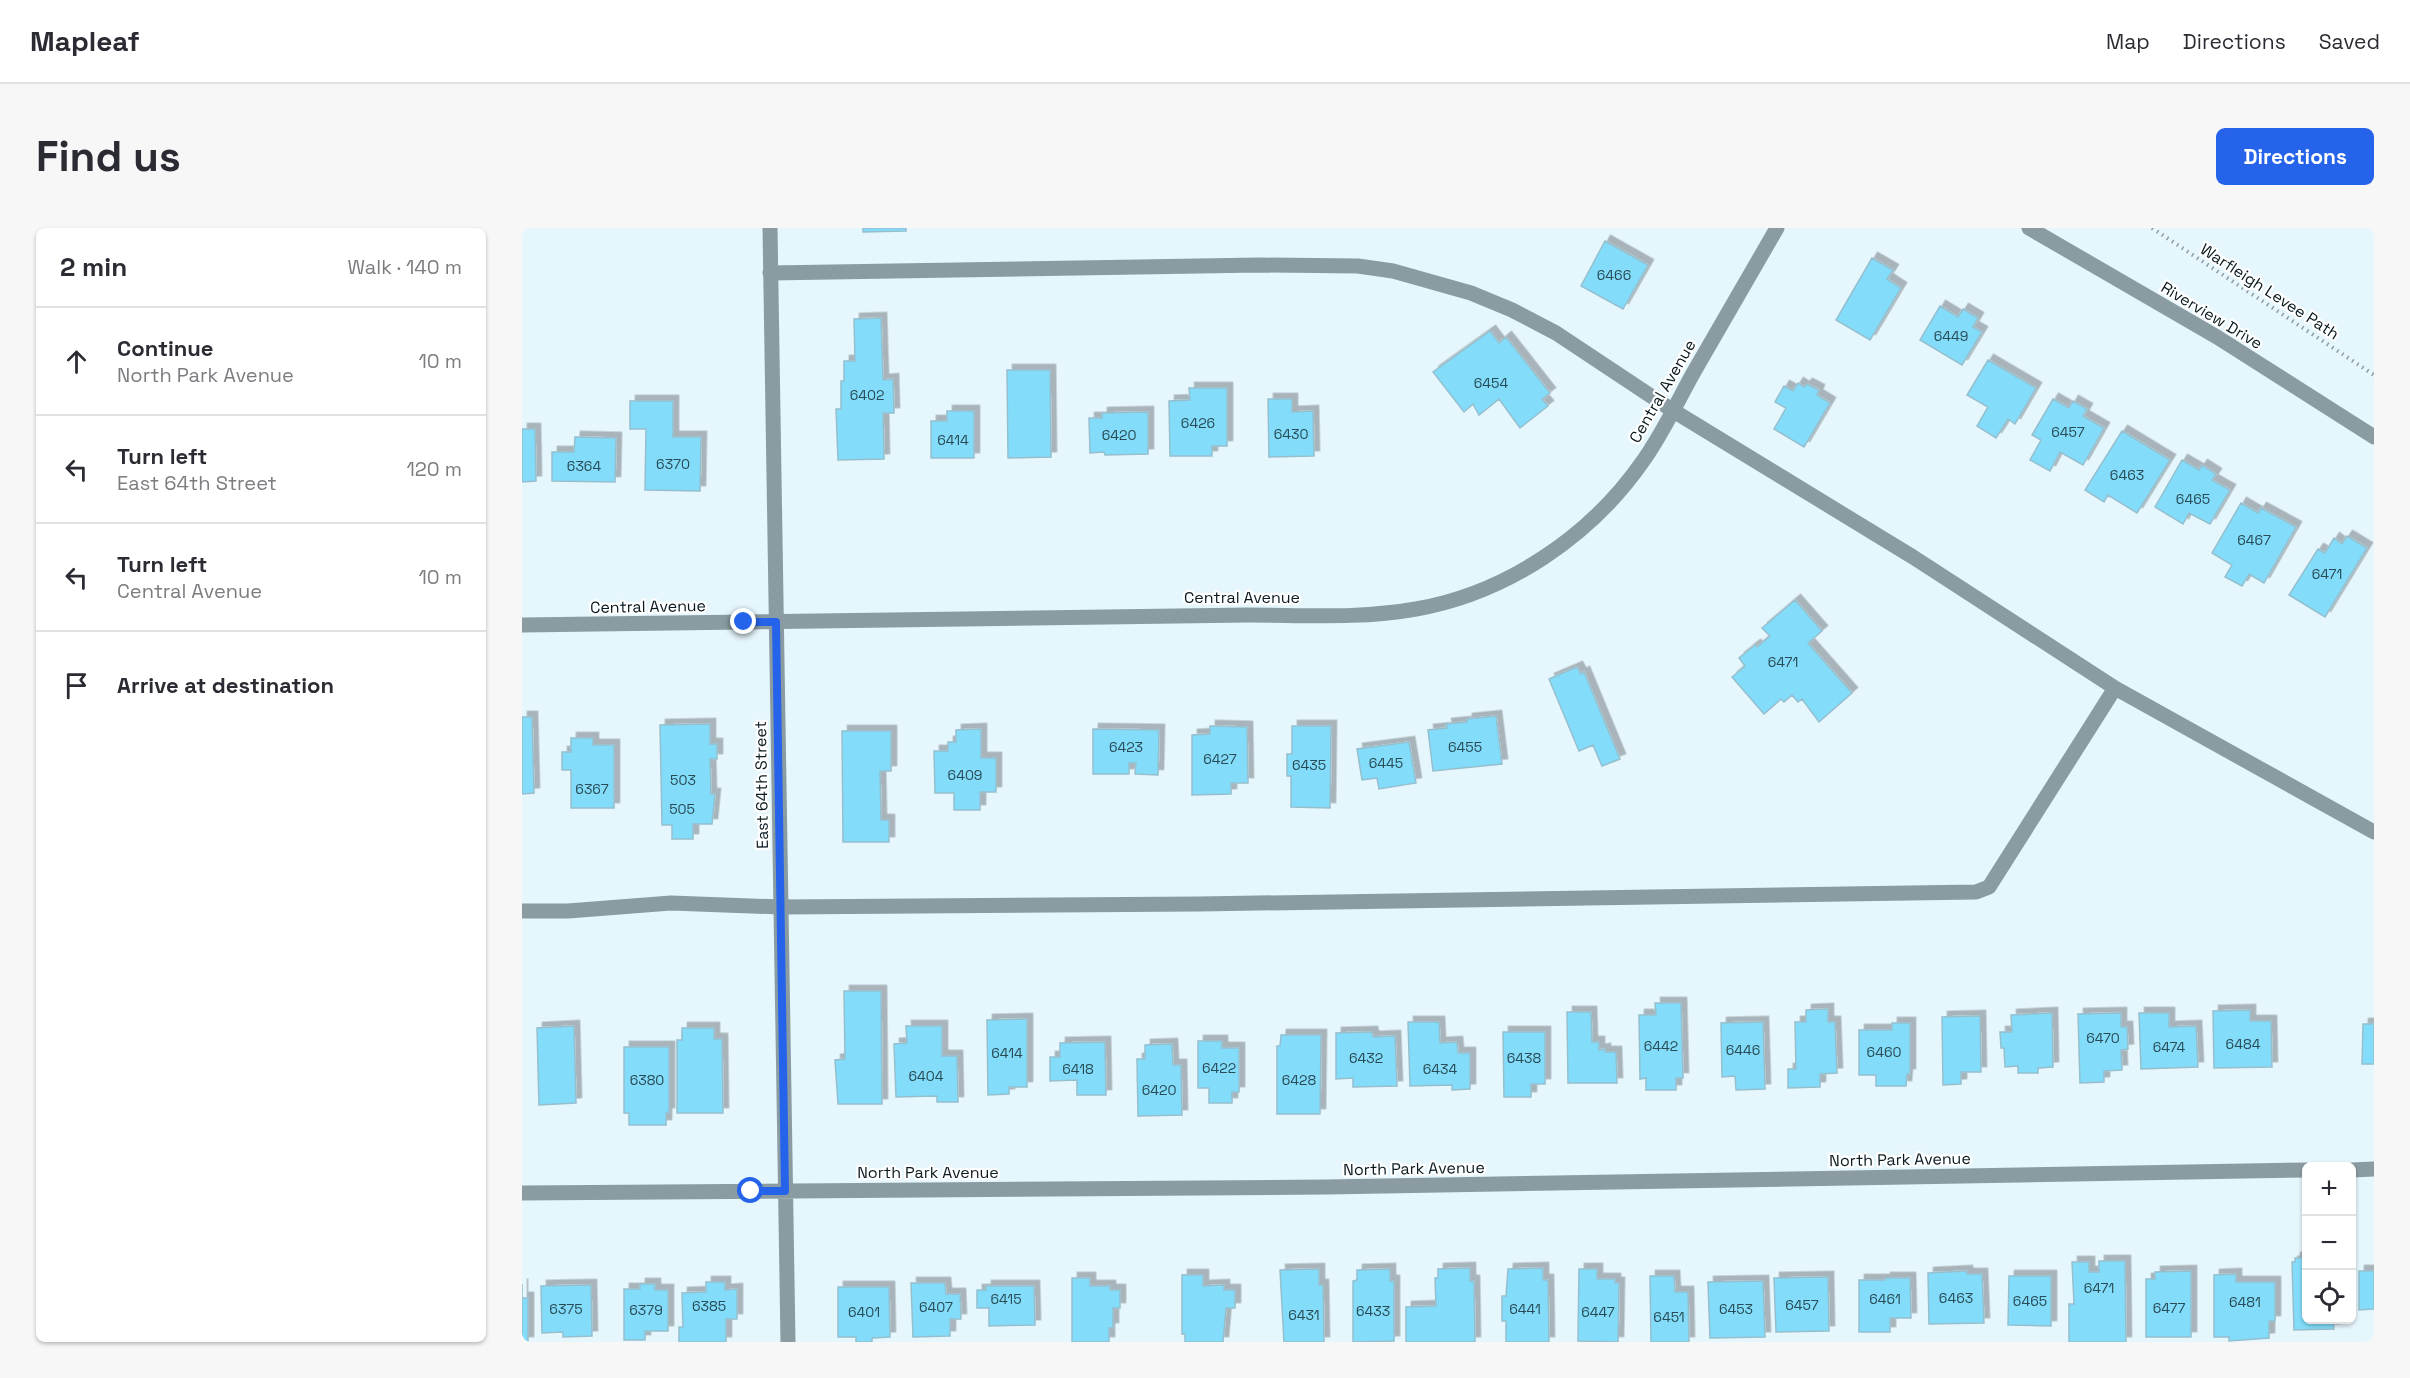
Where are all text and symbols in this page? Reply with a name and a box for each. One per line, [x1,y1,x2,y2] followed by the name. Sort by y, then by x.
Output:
[30,23,140,59] text: Mapleaf
[2106,28,2150,55] text: Map
[2183,28,2286,55] text: Directions
[2319,28,2380,55] text: Saved
[2216,128,2374,185] button: Directions
[36,130,181,183] text: Find us
[2196,239,2343,344] street label: Warfleigh Levee Path
[60,250,127,284] text: 2 min
[348,254,462,280] text: Walk · 140 m
[1597,266,1631,284] house number: 6466
[2157,277,2266,354] street label: Riverview Drive
[1934,327,1968,345] house number: 6449
[117,334,213,362] text: Continue
[1624,336,1701,447] street label: Central Avenue
[60,345,93,378] icon: ahead
[418,348,462,374] text: 10 m
[117,362,294,388] text: North Park Avenue
[1474,374,1508,392] house number: 6454
[850,386,884,404] house number: 6402
[1181,414,1215,432] house number: 6426
[2051,423,2085,441] house number: 6457
[1274,425,1308,443] house number: 6430
[1102,426,1136,444] house number: 6420
[937,431,969,449] house number: 6414
[117,442,207,470] text: Turn left
[60,453,93,486] icon: left
[656,455,690,473] house number: 6370
[406,456,462,482] text: 120 m
[567,457,601,475] house number: 6364
[2110,466,2144,484] house number: 6463
[117,470,277,496] text: East 64th Street
[2176,490,2210,508] house number: 6465
[2237,531,2271,549] house number: 6467
[117,550,207,578] text: Turn left
[60,561,93,594] icon: left
[418,564,462,590] text: 10 m
[2312,565,2342,583] house number: 6471
[117,578,262,604] text: Central Avenue
[1184,587,1300,608] street label: Central Avenue
[590,595,706,618] street label: Central Avenue
[730,608,756,634] route end
[1768,653,1798,671] house number: 6471
[60,669,93,702] icon: arrive
[117,671,334,699] text: Arrive at destination
[750,721,773,849] street label: East 64th Street
[1109,738,1143,756] house number: 6423
[1448,738,1482,756] house number: 6455
[1203,750,1237,768] house number: 6427
[1369,754,1403,772] house number: 6445
[1292,756,1326,774] house number: 6435
[948,766,982,784] house number: 6409
[670,771,696,789] house number: 503
[575,780,609,798] house number: 6367
[669,800,695,818] house number: 505
[2086,1029,2120,1047] house number: 6470
[2226,1035,2261,1053] house number: 6484
[1644,1037,1678,1055] house number: 6442
[2153,1038,2186,1056] house number: 6474
[1726,1041,1760,1059] house number: 6446
[1867,1043,1901,1061] house number: 6460
[991,1044,1023,1062] house number: 6414
[1349,1049,1383,1067] house number: 6432
[1507,1049,1542,1067] house number: 6438
[1202,1059,1236,1077] house number: 6422
[1062,1060,1094,1078] house number: 6418
[1423,1060,1458,1078] house number: 6434
[908,1067,944,1085] house number: 6404
[630,1071,664,1089] house number: 6380
[1282,1071,1317,1089] house number: 6428
[1142,1081,1176,1099] house number: 6420
[1829,1148,1971,1171] street label: North Park Avenue
[1343,1157,1485,1180] street label: North Park Avenue
[857,1162,999,1183] street label: North Park Avenue
[2302,1162,2356,1324] map controls
[2302,1162,2356,1216] button: +
[737,1177,763,1203] route start
[2302,1216,2356,1270] button: −
[2302,1270,2356,1324] button: locate
[2084,1279,2114,1297] house number: 6471
[1939,1289,1973,1307] house number: 6463
[990,1290,1022,1308] house number: 6415
[1869,1290,1901,1308] house number: 6461
[2013,1292,2047,1310] house number: 6465
[2229,1293,2261,1311] house number: 6481
[1785,1296,1819,1314] house number: 6457
[692,1297,726,1315] house number: 6385
[919,1298,953,1316] house number: 6407
[2153,1299,2185,1317] house number: 6477
[549,1300,583,1318] house number: 6375
[1509,1300,1541,1318] house number: 6441
[1719,1300,1753,1318] house number: 6453
[629,1301,663,1319] house number: 6379
[1356,1302,1390,1320] house number: 6433
[848,1303,880,1321] house number: 6401
[1581,1303,1615,1321] house number: 6447
[1288,1306,1320,1324] house number: 6431
[1653,1308,1685,1326] house number: 6451

